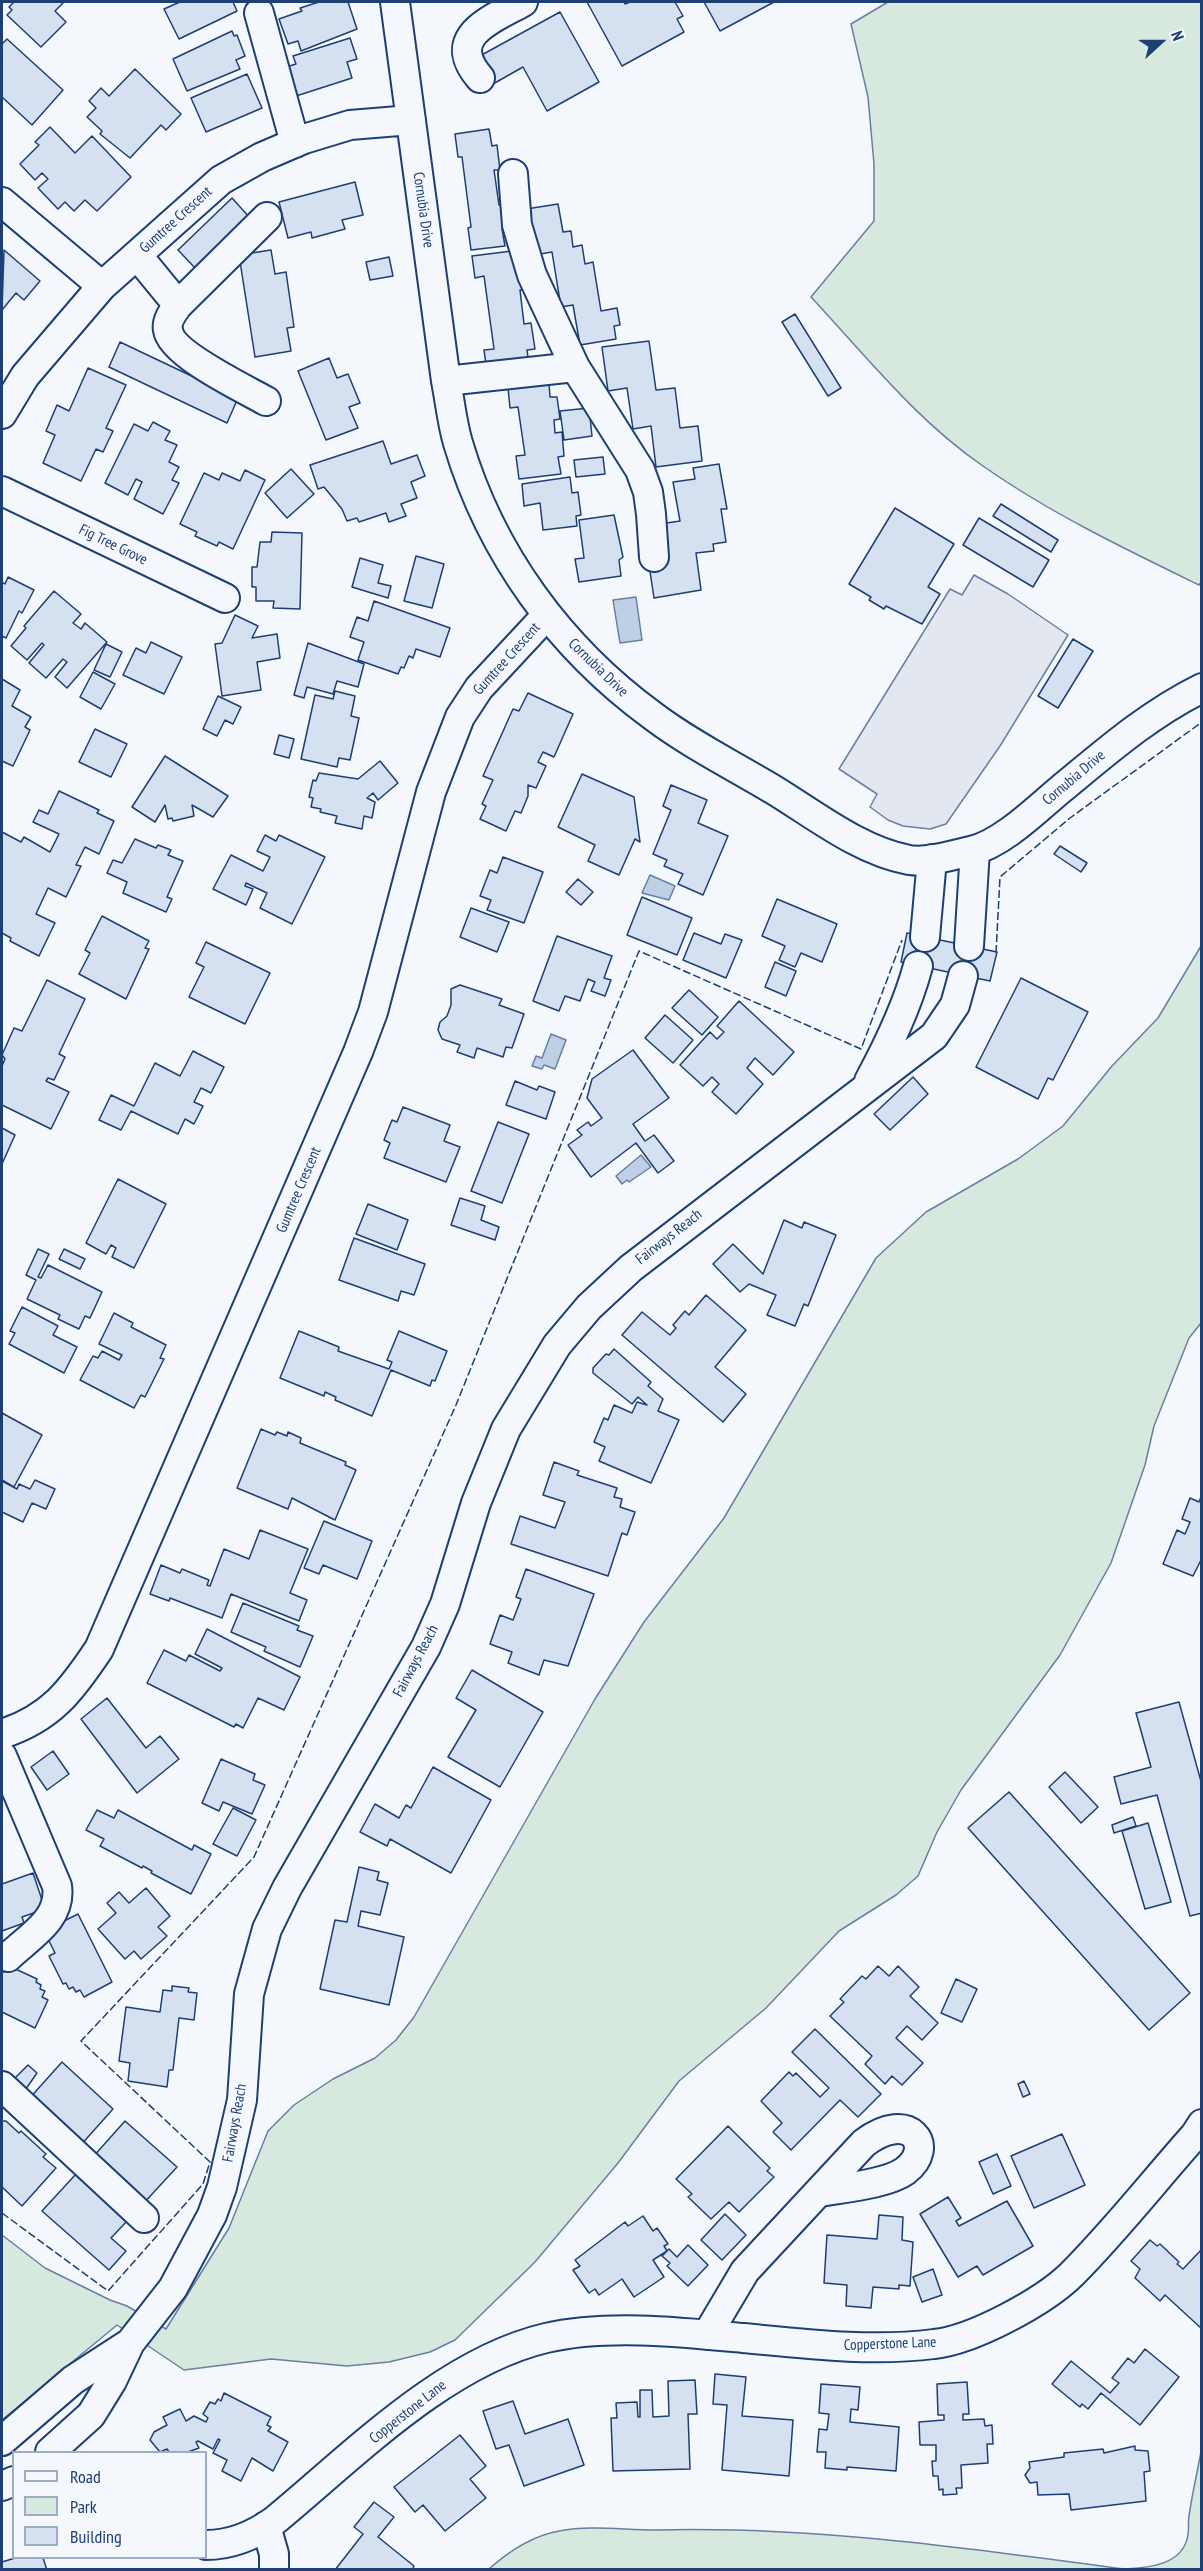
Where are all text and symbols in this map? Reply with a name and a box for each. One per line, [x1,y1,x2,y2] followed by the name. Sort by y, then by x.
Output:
[1131,12,1191,72] north arrow
[1167,28,1189,43] text: N
[409,171,437,249] street label: Cornubia Drive
[136,183,216,257] street label: Gumtree Crescent
[76,521,150,569] street label: Fig Tree Grove
[470,619,544,699] street label: Gumtree Crescent
[564,635,632,701] street label: Cornubia Drive
[1039,747,1109,809] street label: Cornubia Drive
[273,1144,325,1236] street label: Gumtree Crescent
[632,1206,706,1268] street label: Fairways Reach
[389,1622,443,1700] street label: Fairways Reach
[219,2083,251,2163] street label: Fairways Reach
[843,2333,937,2355] street label: Copperstone Lane
[366,2376,450,2448] street label: Copperstone Lane
[12,2451,207,2559] legend
[70,2465,101,2488] text: Road
[70,2495,97,2518] text: Park
[70,2525,122,2548] text: Building

